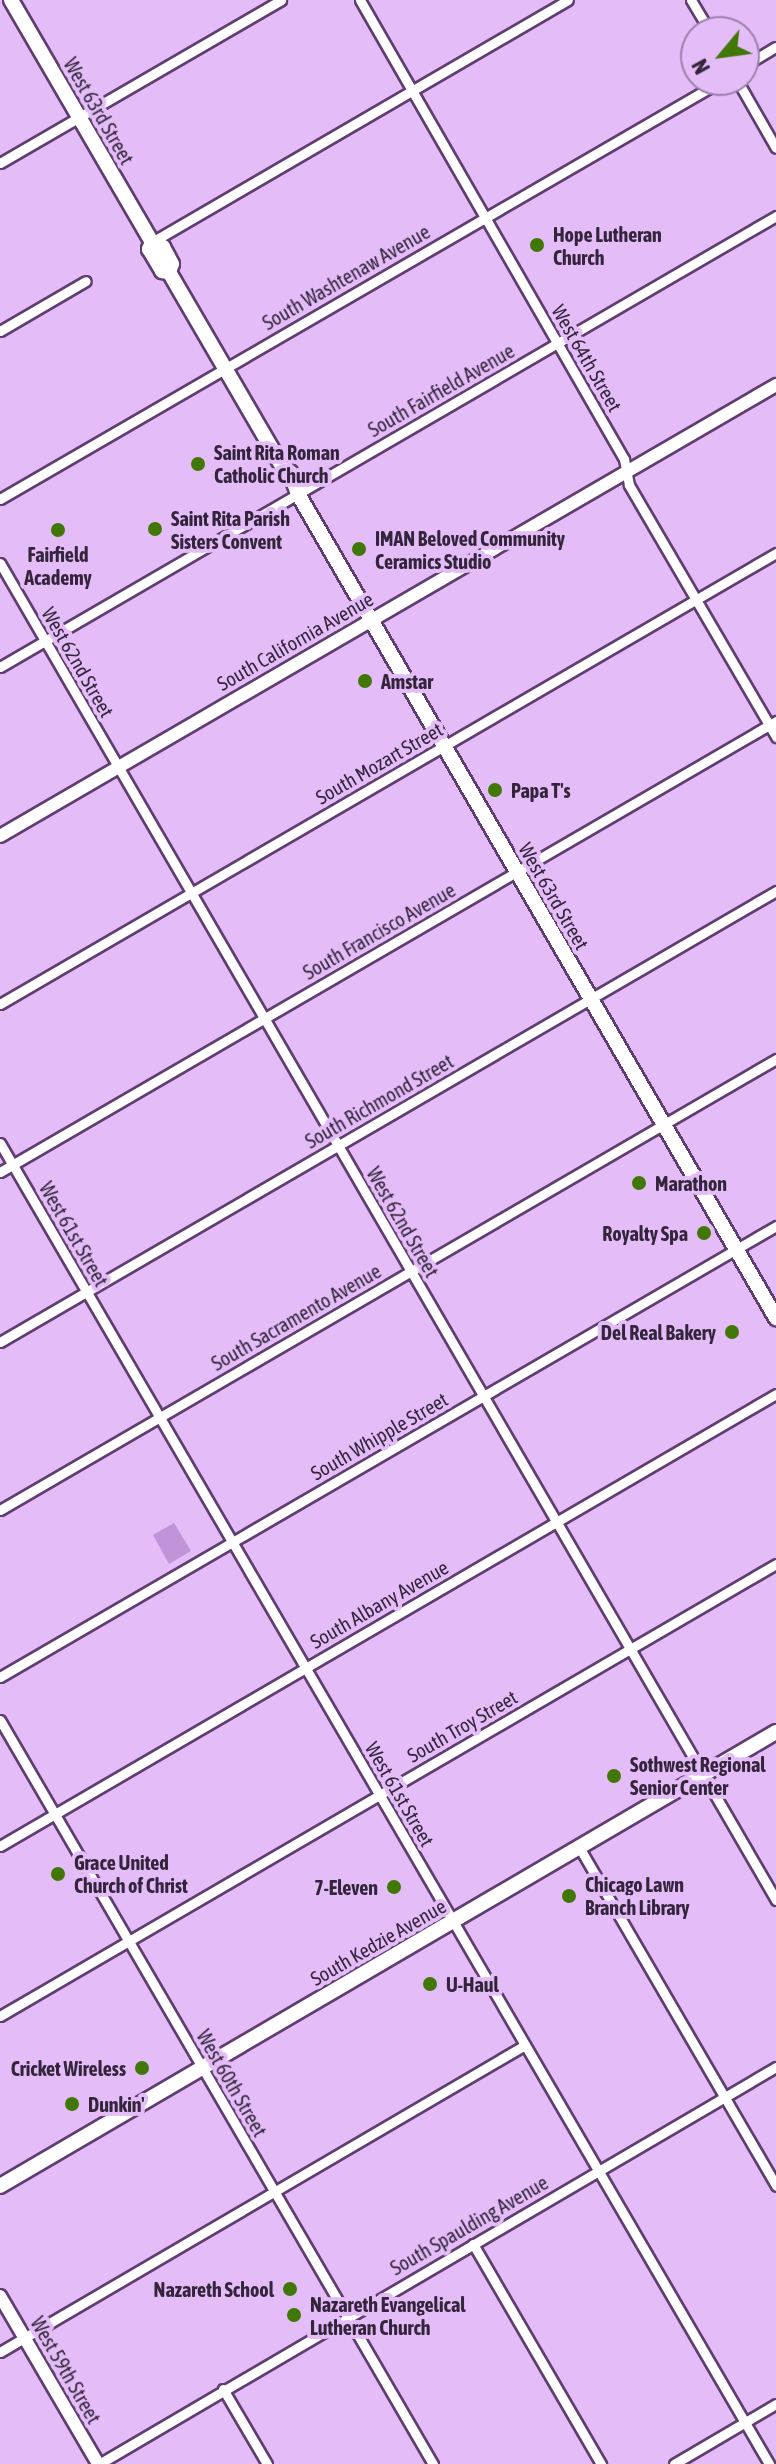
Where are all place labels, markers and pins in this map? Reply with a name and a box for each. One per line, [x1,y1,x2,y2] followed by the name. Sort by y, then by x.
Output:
[553,222,662,269] place label: Hope Lutheran Church
[528,236,546,254] marker: Hope Lutheran Church
[214,440,340,487] place label: Saint Rita Roman Catholic Church
[189,455,207,473] marker: Saint Rita Roman Catholic Church
[171,506,290,553] place label: Saint Rita Parish Sisters Convent
[146,520,164,538] marker: Saint Rita Parish Sisters Convent
[49,521,67,539] marker: Fairfield Academy
[375,526,565,573] place label: IMAN Beloved Community Ceramics Studio
[350,540,368,558] marker: IMAN Beloved Community Ceramics Studio
[24,542,92,589] place label: Fairfield Academy
[381,669,433,693] place label: Amstar
[356,672,374,690] marker: Amstar
[511,778,571,802] place label: Papa T's
[486,781,504,799] marker: Papa T's
[655,1171,727,1195] place label: Marathon
[630,1174,648,1192] marker: Marathon
[602,1221,688,1245] place label: Royalty Spa
[695,1224,713,1242] marker: Royalty Spa
[601,1320,716,1344] place label: Del Real Bakery
[723,1323,741,1341] marker: Del Real Bakery
[630,1752,766,1799] place label: Sothwest Regional Senior Center
[605,1767,623,1785] marker: Sothwest Regional Senior Center
[74,1850,188,1897] place label: Grace United Church of Christ
[49,1865,67,1883] marker: Grace United Church of Christ
[585,1872,690,1919] place label: Chicago Lawn Branch Library
[314,1875,378,1899] place label: 7-Eleven
[385,1878,403,1896] marker: 7-Eleven
[560,1887,578,1905] marker: Chicago Lawn Branch Library
[446,1972,499,1996] place label: U-Haul
[421,1975,439,1993] marker: U-Haul
[11,2056,126,2080] place label: Cricket Wireless
[133,2059,151,2077] marker: Cricket Wireless
[88,2092,144,2116] place label: Dunkin'
[63,2095,81,2113] marker: Dunkin'
[154,2277,274,2301] place label: Nazareth School
[281,2280,299,2298] marker: Nazareth School
[310,2292,466,2339] place label: Nazareth Evangelical Lutheran Church
[285,2306,303,2324] marker: Nazareth Evangelical Lutheran Church

